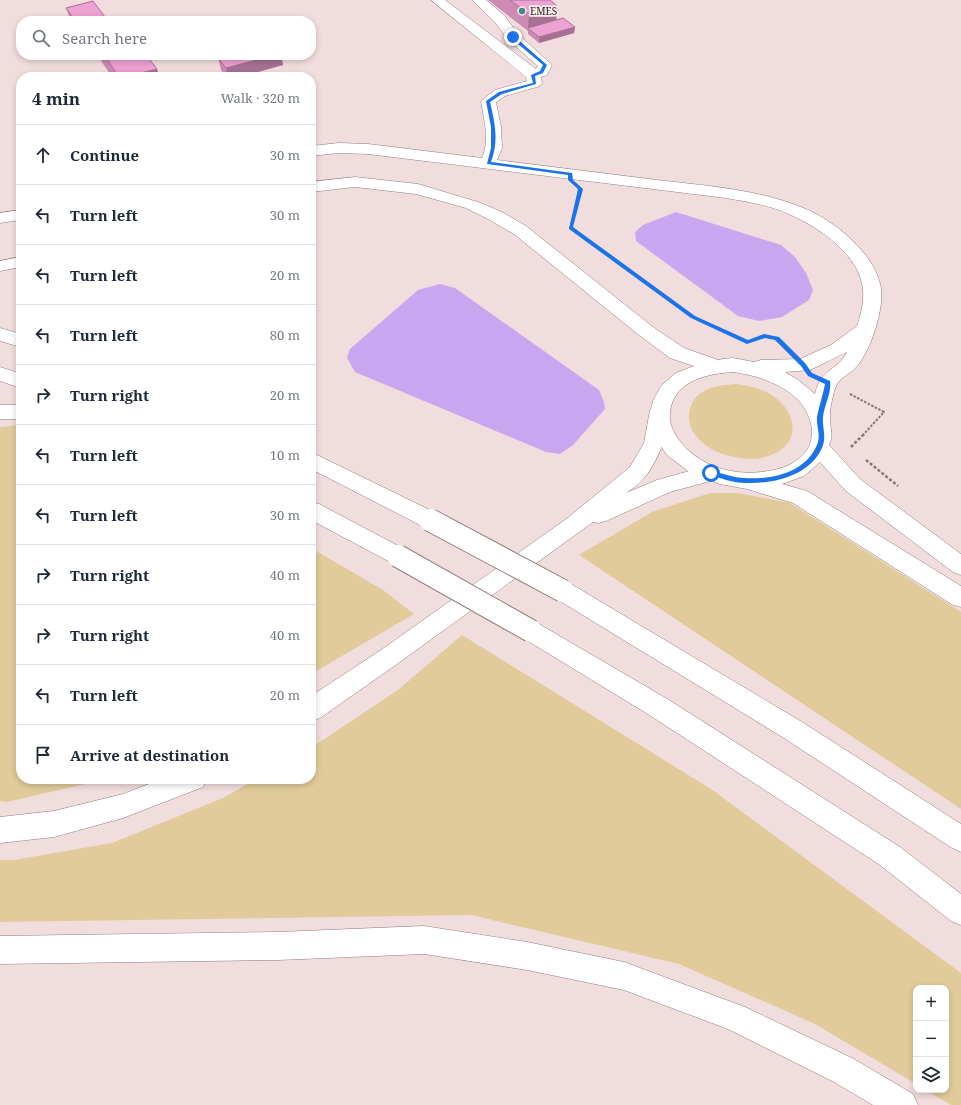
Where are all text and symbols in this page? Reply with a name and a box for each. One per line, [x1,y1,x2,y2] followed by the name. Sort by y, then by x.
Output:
[530,4,557,18] place label: EMES
[517,6,527,16] marker: EMES
[16,16,316,60] search box
[30,27,52,49] icon: search
[62,28,147,48] text: Search here
[504,28,522,46] route end
[32,87,80,110] text: 4 min
[221,89,300,107] text: Walk · 320 m
[32,144,54,166] icon: ahead
[70,145,139,165] text: Continue
[270,146,300,164] text: 30 m
[32,204,54,226] icon: left
[70,205,138,225] text: Turn left
[270,206,300,224] text: 30 m
[32,264,54,286] icon: left
[70,265,138,285] text: Turn left
[270,266,300,284] text: 20 m
[32,324,54,346] icon: left
[70,325,138,345] text: Turn left
[270,326,300,344] text: 80 m
[32,384,54,406] icon: right
[70,385,149,405] text: Turn right
[270,386,300,404] text: 20 m
[32,444,54,466] icon: left
[70,445,138,465] text: Turn left
[270,446,300,464] text: 10 m
[702,464,720,482] route start
[32,504,54,526] icon: left
[70,505,138,525] text: Turn left
[270,506,300,524] text: 30 m
[32,564,54,586] icon: right
[70,565,149,585] text: Turn right
[270,566,300,584] text: 40 m
[32,624,54,646] icon: right
[70,625,149,645] text: Turn right
[270,626,300,644] text: 40 m
[32,684,54,706] icon: left
[70,685,138,705] text: Turn left
[270,686,300,704] text: 20 m
[32,744,54,766] icon: arrive
[70,745,229,765] text: Arrive at destination
[913,985,949,1093] map controls
[913,985,949,1021] button: +
[913,1021,949,1057] button: −
[913,1057,949,1093] button: layers

